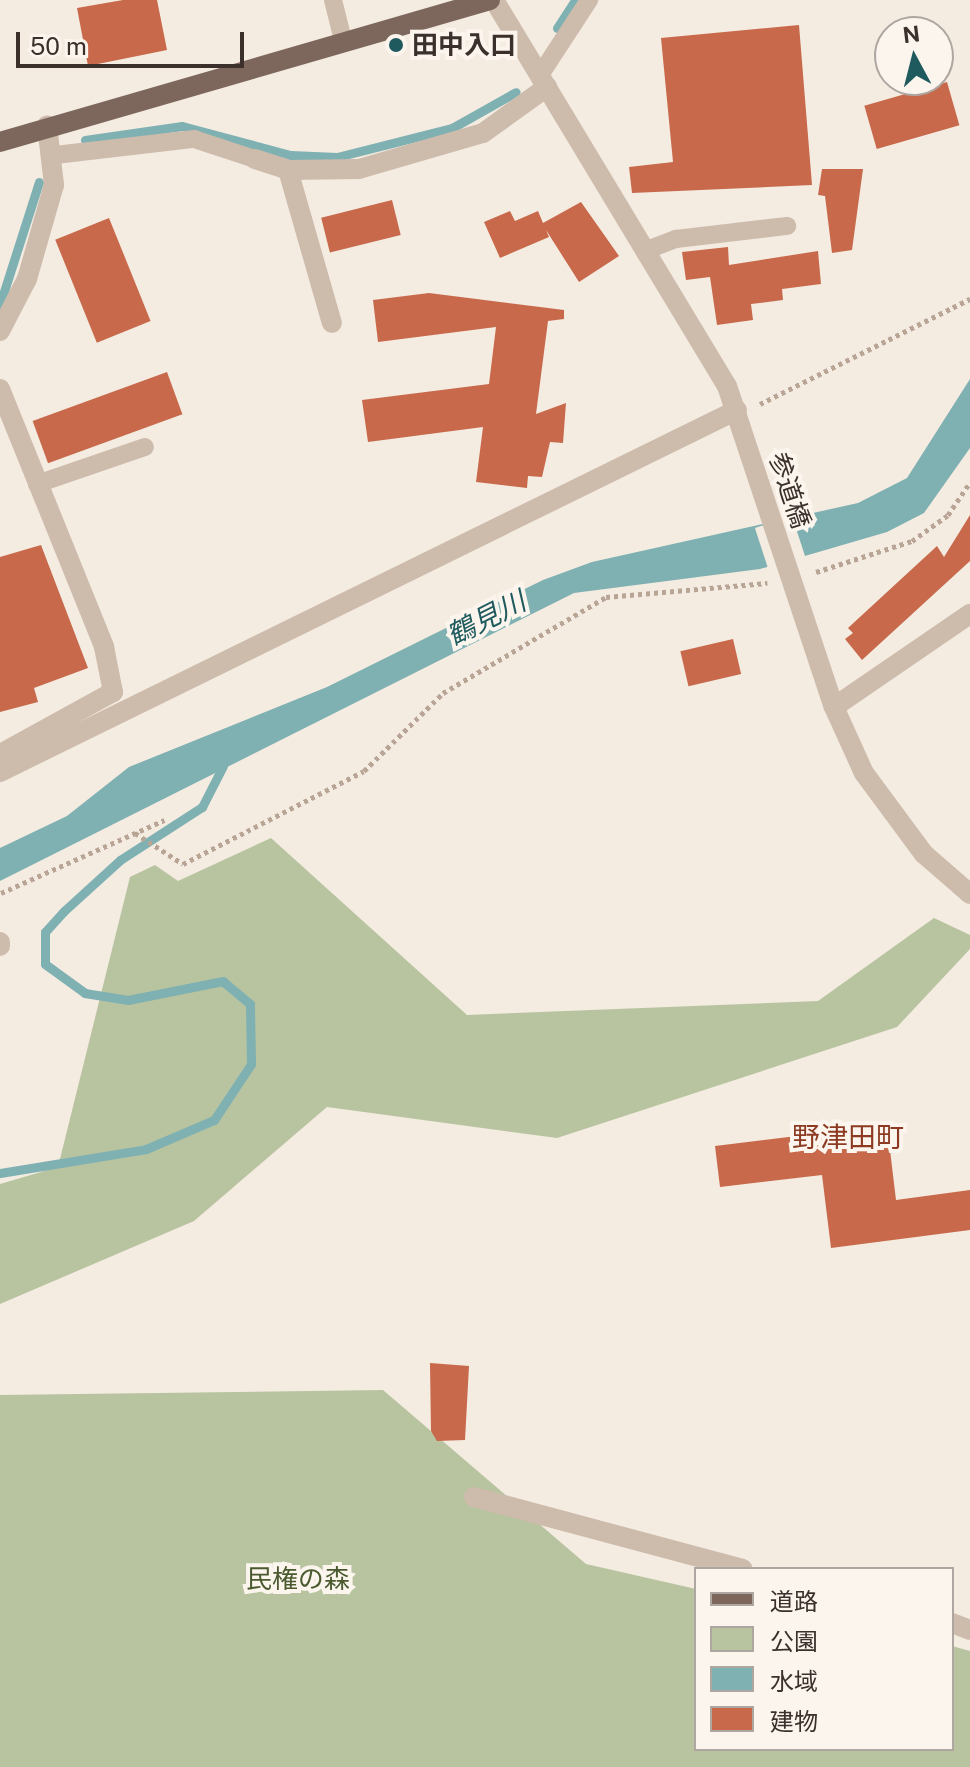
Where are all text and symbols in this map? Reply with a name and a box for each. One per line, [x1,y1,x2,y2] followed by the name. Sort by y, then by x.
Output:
[20,16,248,66] scale bar
[874,16,954,96] north arrow
[901,20,921,48] text: N
[412,29,516,61] place label: 田中入口
[30,32,87,60] text: 50 m
[387,36,405,54] marker: 田中入口
[763,448,817,532] street label: 参道橋
[441,584,531,652] water label: 鶴見川
[792,1120,904,1154] district label: 野津田町
[246,1563,350,1595] park label: 民権の森
[694,1567,954,1751] legend
[770,1587,818,1615] text: 道路
[770,1627,818,1655] text: 公園
[770,1667,818,1695] text: 水域
[770,1707,818,1735] text: 建物

